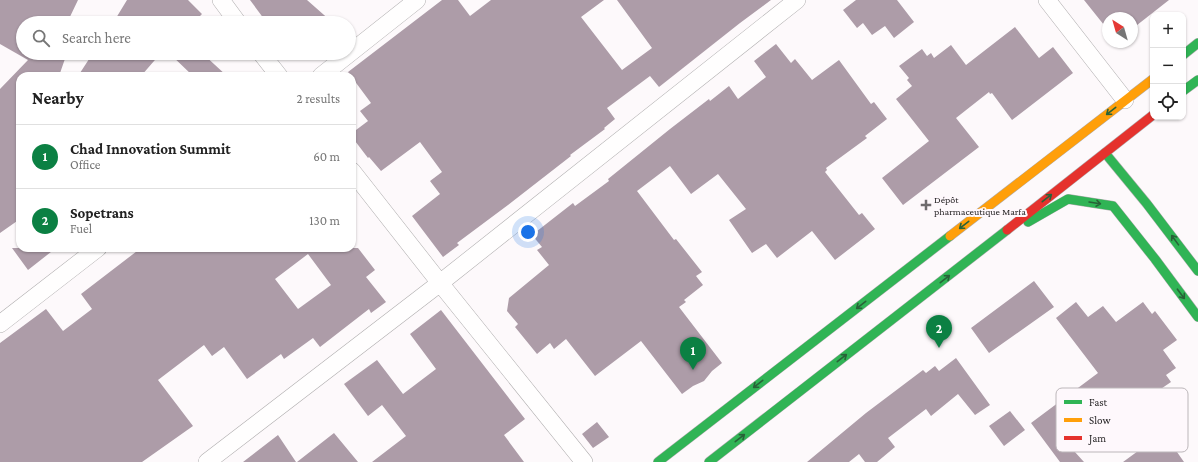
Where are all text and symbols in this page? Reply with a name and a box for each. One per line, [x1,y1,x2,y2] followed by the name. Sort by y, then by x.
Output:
[1102,12,1138,48] north arrow
[1150,12,1186,120] map controls
[1150,12,1186,48] button: +
[16,16,356,60] search box
[30,27,52,49] icon: search
[62,30,131,46] text: Search here
[1150,48,1186,84] button: −
[1150,84,1186,120] button: locate
[32,89,84,108] text: Nearby
[297,91,340,106] text: 2 results
[1106,107,1117,115] one-way arrow
[70,141,231,157] text: Chad Innovation Summit
[43,149,47,164] text: 1
[313,149,340,164] text: 60 m
[70,157,101,172] text: Office
[934,194,1026,217] place label: Dépôt pharmaceutique Marfa
[1042,194,1053,203] one-way arrow
[1088,199,1101,207] one-way arrow
[921,200,931,210] marker: Dépôt pharmaceutique Marfa
[70,205,134,221] text: Sopetrans
[42,213,48,228] text: 2
[309,213,340,228] text: 130 m
[70,221,92,236] text: Fuel
[959,221,970,229] one-way arrow
[518,222,538,242] your location
[1171,235,1179,246] one-way arrow
[940,274,951,283] one-way arrow
[1177,289,1185,300] one-way arrow
[856,300,867,309] one-way arrow
[926,315,952,348] pin: 2
[680,337,706,370] pin: 1
[837,354,848,363] one-way arrow
[753,380,764,388] one-way arrow
[1056,388,1188,452] legend
[1089,396,1108,408] text: Fast
[1089,414,1111,426] text: Slow
[1088,432,1106,445] text: Jam
[734,434,745,442] one-way arrow

